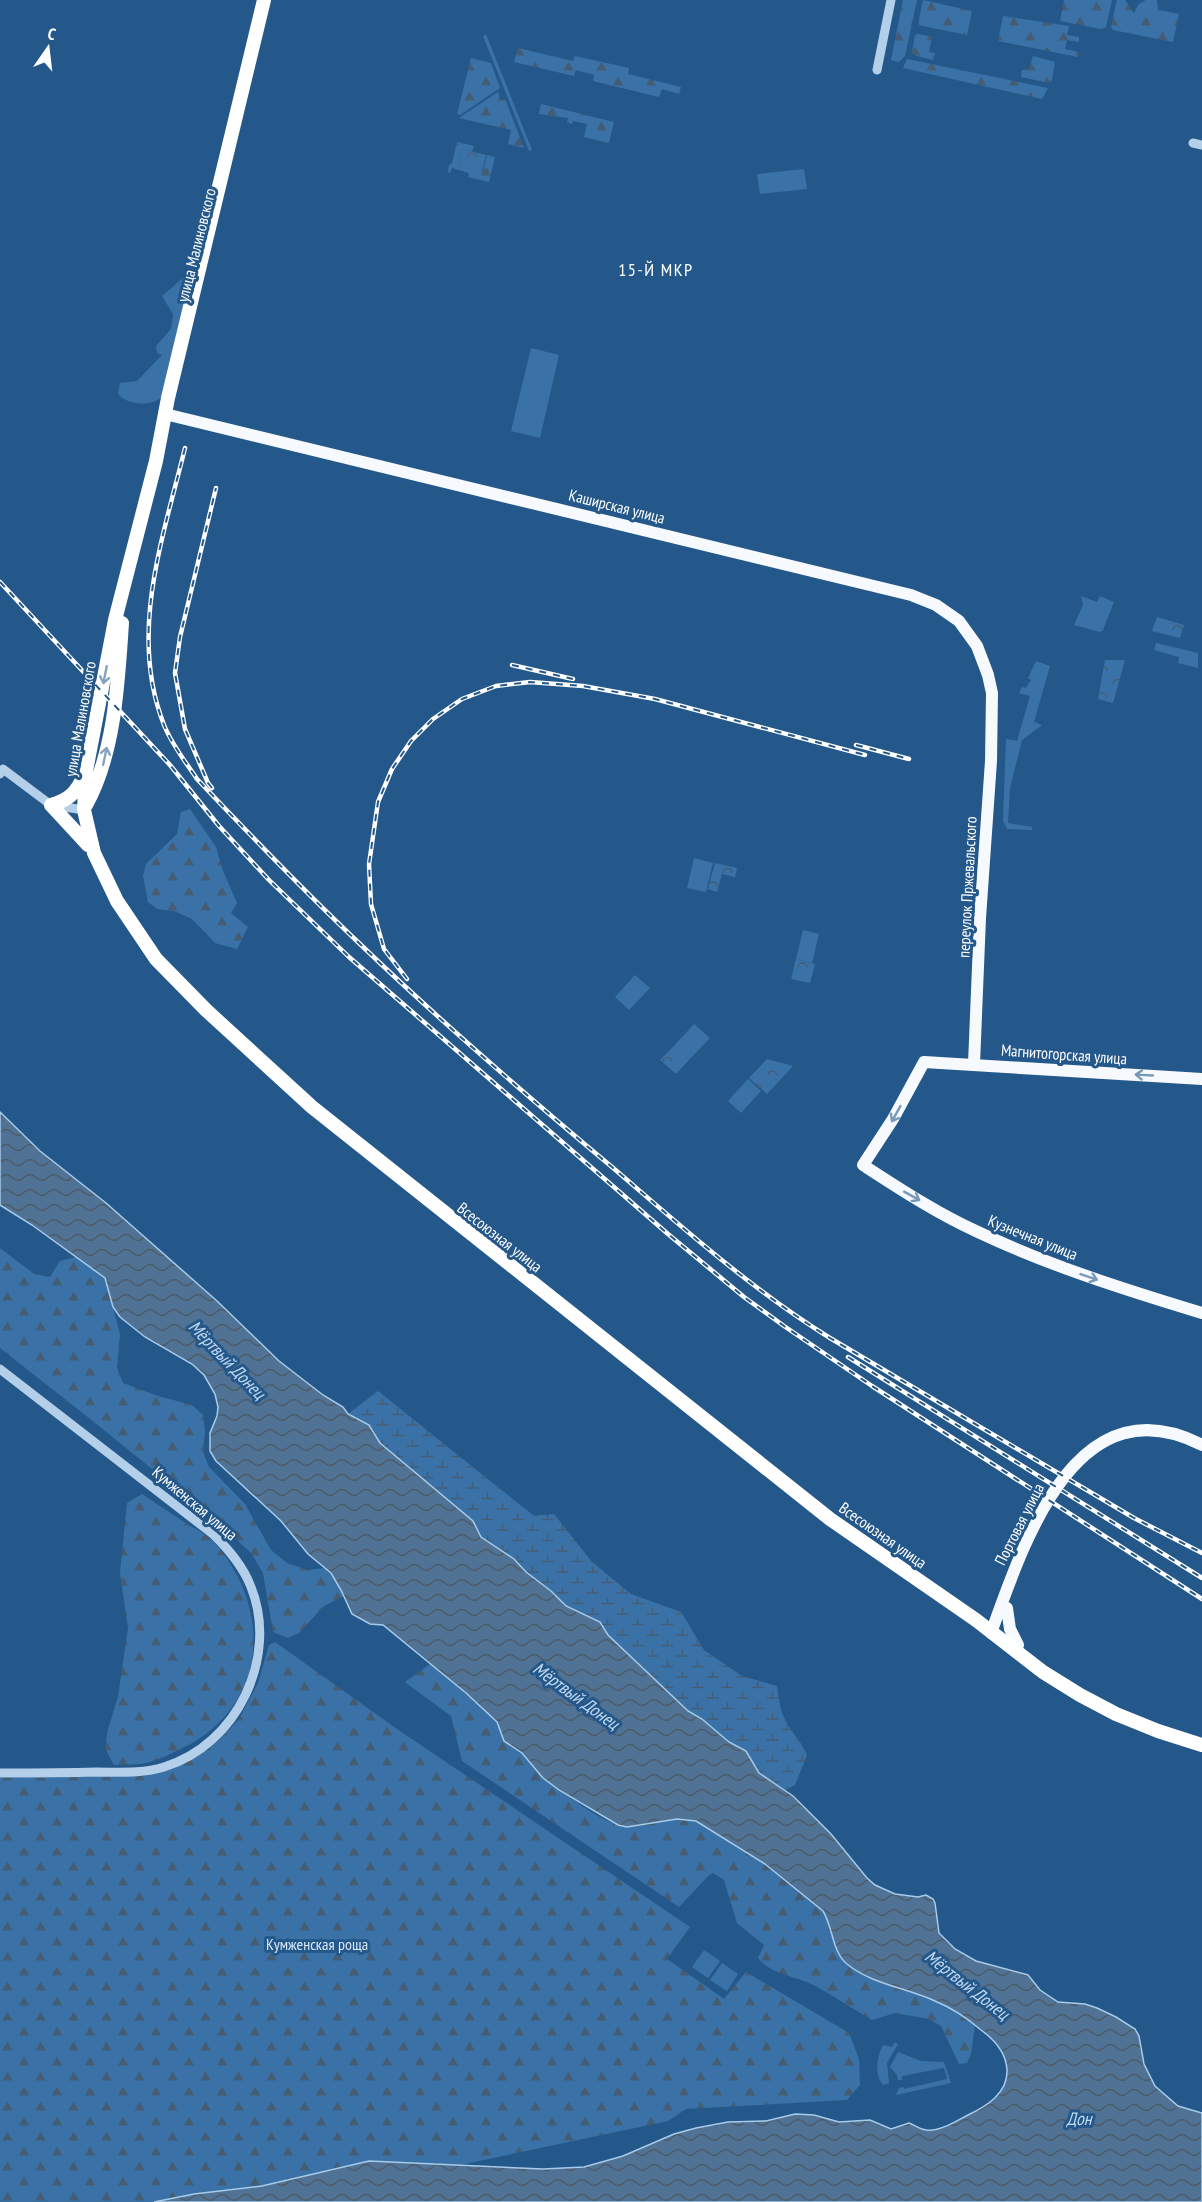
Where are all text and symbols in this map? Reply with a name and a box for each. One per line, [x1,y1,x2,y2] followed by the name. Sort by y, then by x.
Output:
[18,18,78,78] north arrow
[46,23,58,44] text: С
[172,186,220,304] street label: улица Малиновского
[618,258,694,281] district label: 15-Й МКР
[567,484,667,528] street label: Каширская улица
[60,660,100,778] street label: улица Малиновского
[99,665,110,685] one-way arrow
[100,746,111,766] one-way arrow
[953,816,981,958] street label: переулок Пржевальского
[1000,1040,1128,1068] street label: Магнитогорская улица
[1134,1070,1154,1081] one-way arrow
[890,1104,901,1122] one-way arrow
[903,1191,921,1202] one-way arrow
[454,1198,546,1276] street label: Всесоюзная улица
[985,1210,1081,1264] street label: Кузнечная улица
[1080,1272,1099,1283] one-way arrow
[184,1315,271,1405] water label: Мёртвый Донец
[148,1462,242,1544] street label: Кумженская улица
[990,1480,1048,1568] street label: Портовая улица
[835,1497,931,1573] street label: Всесоюзная улица
[529,1657,625,1735] water label: Мёртвый Донец
[266,1934,368,1954] park label: Кумженская роща
[920,1944,1015,2025] water label: Мёртвый Донец
[1065,2107,1094,2130] water label: Дон

